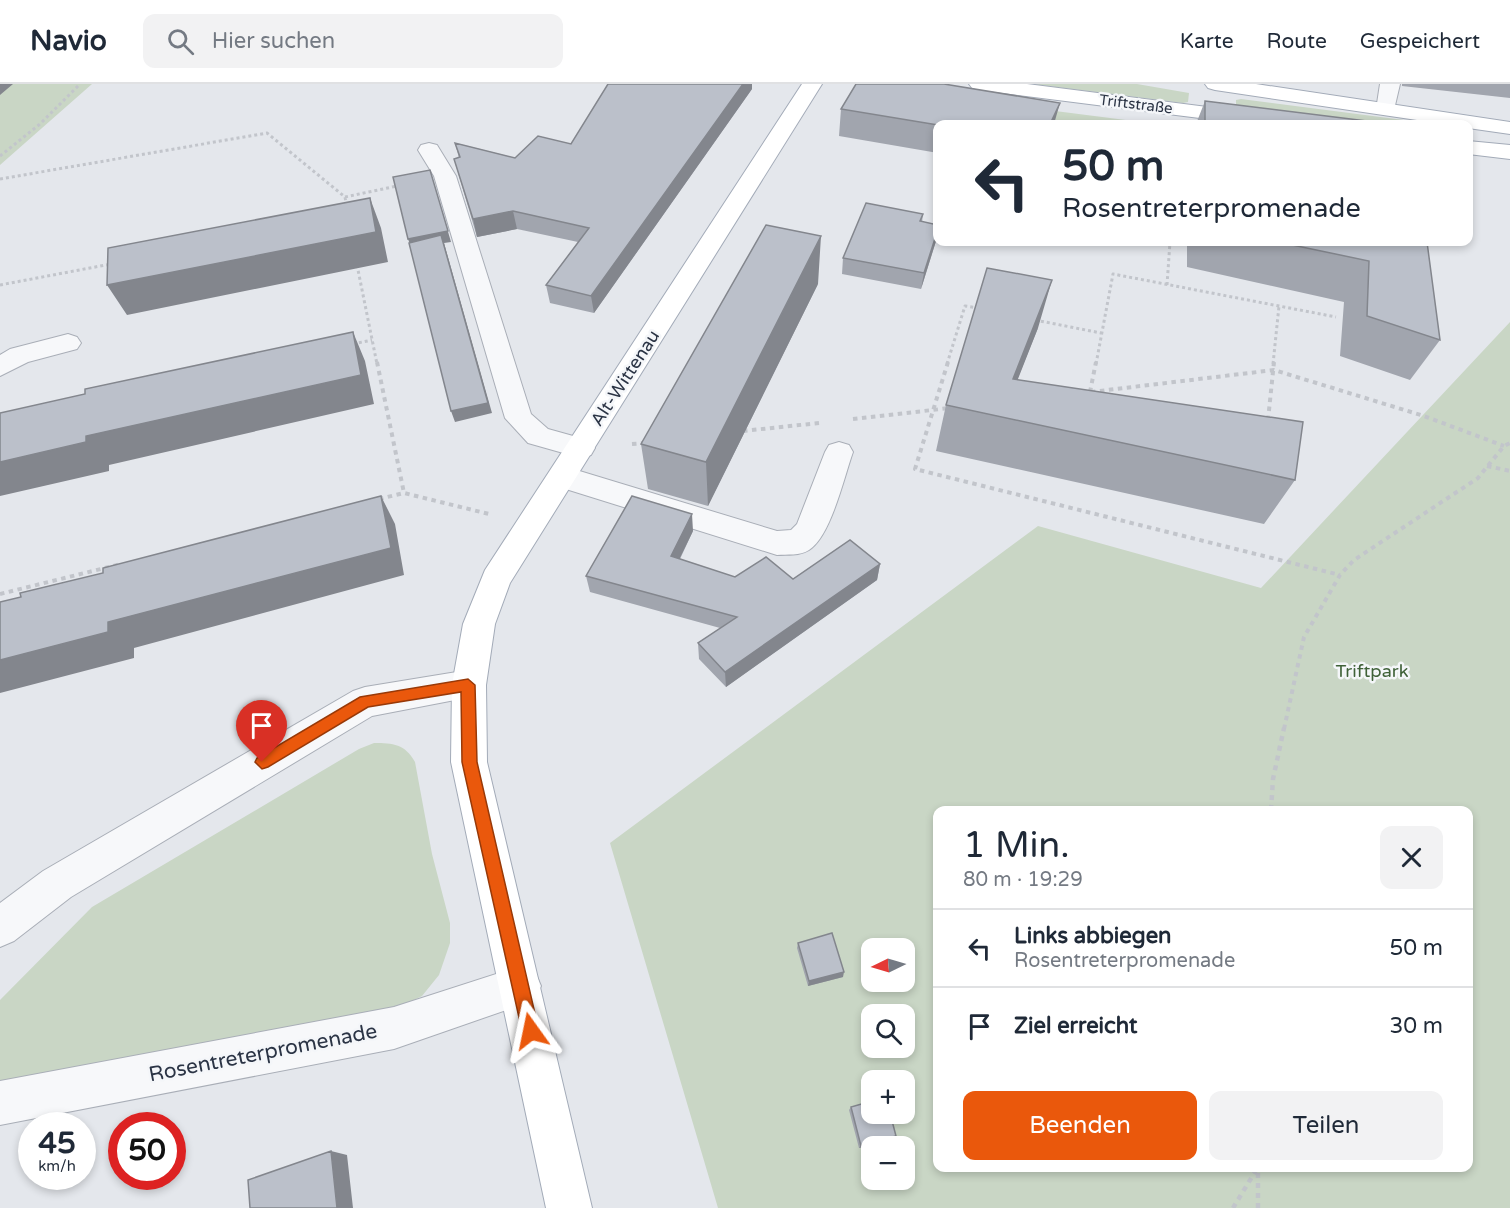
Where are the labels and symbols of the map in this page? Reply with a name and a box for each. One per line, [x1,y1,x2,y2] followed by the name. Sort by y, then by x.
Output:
[1098,91,1174,117] street label: Triftstraße
[586,326,664,430] street label: Alt-Wittenau
[1335,660,1409,682] park label: Triftpark
[236,700,287,762] pin
[861,938,915,992] north arrow
[499,999,563,1063] position arrow
[147,1019,380,1087] street label: Rosentreterpromenade
[108,1112,186,1190] speed limit sign: 50

